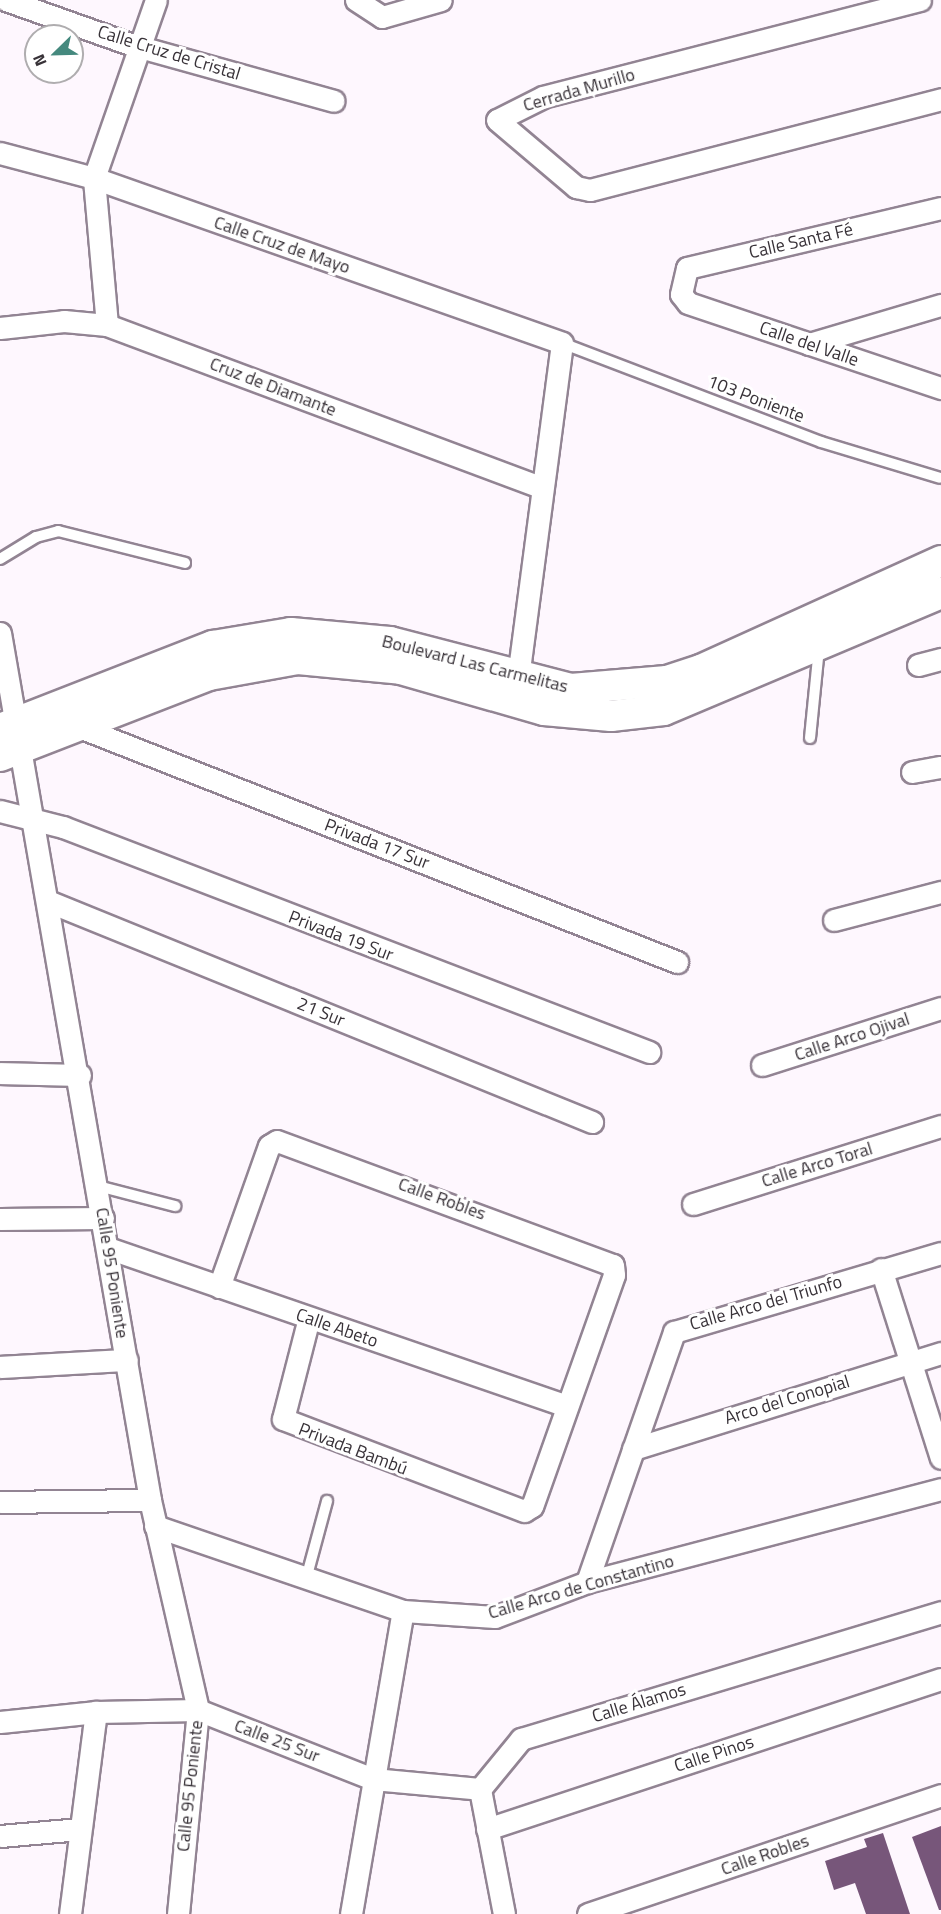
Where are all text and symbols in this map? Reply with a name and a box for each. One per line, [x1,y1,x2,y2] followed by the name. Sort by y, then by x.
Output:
[95,21,243,85] street label: Calle Cruz de Cristal
[24,24,84,84] north arrow
[26,50,52,70] text: N
[521,64,637,116] street label: Cerrada Murillo
[211,212,353,278] street label: Calle Cruz de Mayo
[747,219,855,263] street label: Calle Santa Fé
[757,317,861,371] street label: Calle del Valle
[207,353,339,421] street label: Cruz de Diamante
[705,371,807,427] street label: 103 Poniente
[380,630,570,698] street label: Boulevard Las Carmelitas
[322,814,432,874] street label: Privada 17 Sur
[286,906,396,966] street label: Privada 19 Sur
[294,993,348,1031] street label: 21 Sur
[792,1008,912,1066] street label: Calle Arco Ojival
[759,1138,875,1192] street label: Calle Arco Toral
[395,1173,489,1225] street label: Calle Robles
[91,1206,133,1340] street label: Calle 95 Poniente
[687,1271,845,1335] street label: Calle Arco del Triunfo
[293,1304,381,1352] street label: Calle Abeto
[722,1371,852,1429] street label: Arco del Conopial
[295,1418,411,1480] street label: Privada Bambú
[486,1550,676,1624] street label: Calle Arco de Constantino
[589,1678,689,1728] street label: Calle Álamos
[231,1715,323,1767] street label: Calle 25 Sur
[172,1719,208,1853] street label: Calle 95 Poniente
[672,1731,756,1777] street label: Calle Pinos
[718,1830,812,1880] street label: Calle Robles

